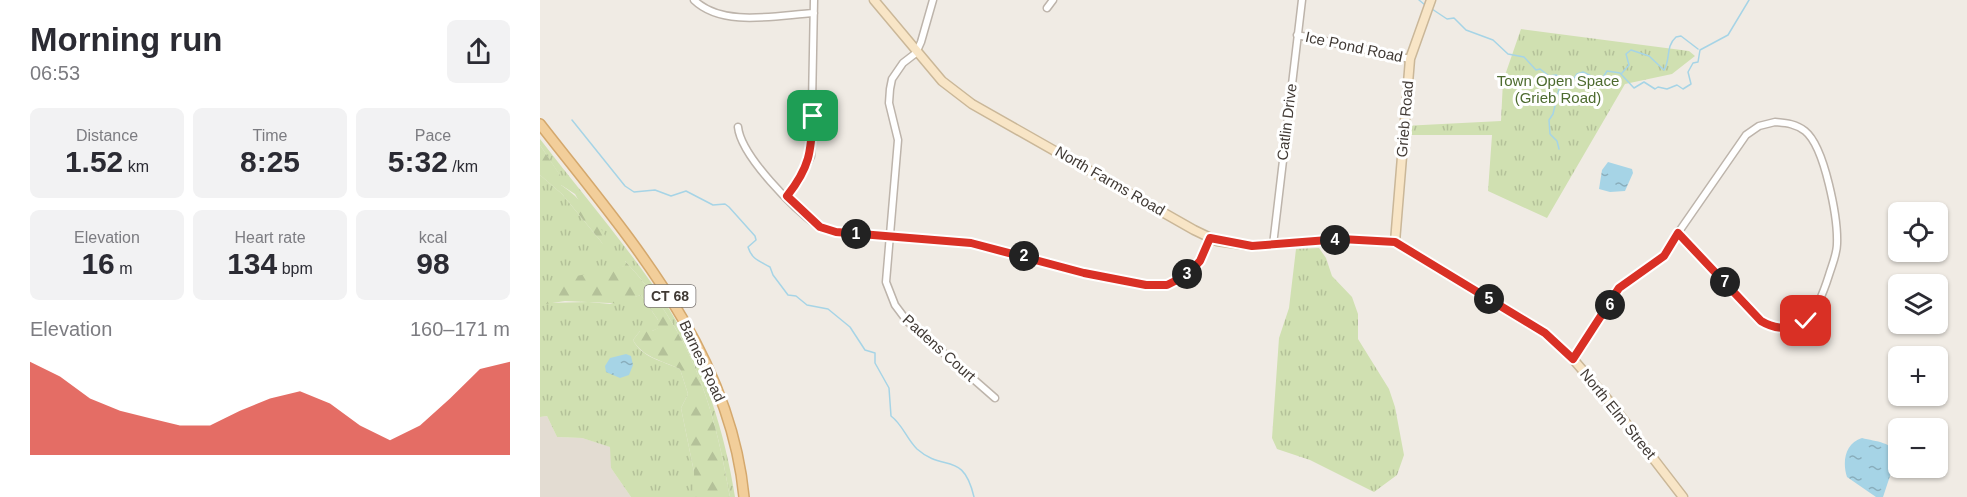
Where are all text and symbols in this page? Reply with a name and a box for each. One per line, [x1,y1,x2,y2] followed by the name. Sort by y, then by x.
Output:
[447,20,510,83] button: share
[30,21,222,58] text: Morning run
[1304,28,1404,65] street label: Ice Pond Road
[30,62,80,84] text: 06:53
[1497,72,1619,106] park label: Town Open Space (Grieb Road)
[1393,80,1416,158] street label: Grieb Road
[1273,82,1300,161] street label: Catlin Drive
[787,90,838,141] pin
[796,99,829,132] icon: arrive
[76,127,138,144] text: Distance
[253,127,287,144] text: Time
[415,127,451,144] text: Pace
[1053,142,1168,219] street label: North Farms Road
[65,145,123,178] text: 1.52
[240,145,300,178] text: 8:25
[388,145,448,178] text: 5:32
[123,158,149,175] text: km
[448,158,478,175] text: /km
[1888,202,1948,478] map controls
[1888,202,1948,262] button: locate
[841,219,871,249] pin: 1
[852,225,860,242] text: 1
[1320,225,1350,255] pin: 4
[74,229,140,246] text: Elevation
[234,229,306,246] text: Heart rate
[419,229,447,246] text: kcal
[1331,231,1339,248] text: 4
[1009,241,1039,271] pin: 2
[81,247,115,280] text: 16
[227,247,277,280] text: 134
[416,247,450,280] text: 98
[1020,247,1028,264] text: 2
[1172,259,1202,289] pin: 3
[115,260,133,277] text: m
[277,260,313,277] text: bpm
[1183,265,1191,282] text: 3
[1710,267,1740,297] pin: 7
[1721,273,1729,290] text: 7
[1888,274,1948,334] button: layers
[1474,284,1504,314] pin: 5
[644,285,696,307] road number: CT 68
[1485,290,1493,307] text: 5
[1595,290,1625,320] pin: 6
[1780,295,1831,346] pin
[1606,296,1614,313] text: 6
[1789,304,1822,337] icon: check
[900,311,980,385] street label: Padens Court
[30,318,112,340] text: Elevation
[410,318,510,340] text: 160–171 m
[676,318,729,404] street label: Barnes Road
[1888,346,1948,406] button: +
[1577,365,1660,463] street label: North Elm Street
[1888,418,1948,478] button: −

